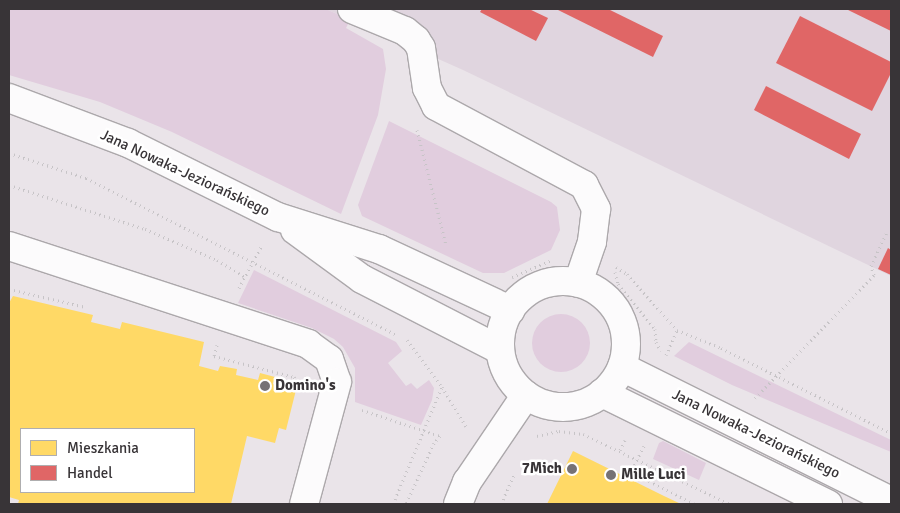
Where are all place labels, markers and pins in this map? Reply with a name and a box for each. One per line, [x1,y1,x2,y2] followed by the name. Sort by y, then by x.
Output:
[275,377,336,395] place label: Domino's
[259,380,271,392] marker: Domino's
[522,460,562,478] place label: 7Mich
[566,463,578,475] marker: 7Mich
[621,466,685,484] place label: Mille Luci
[605,469,617,481] marker: Mille Luci

